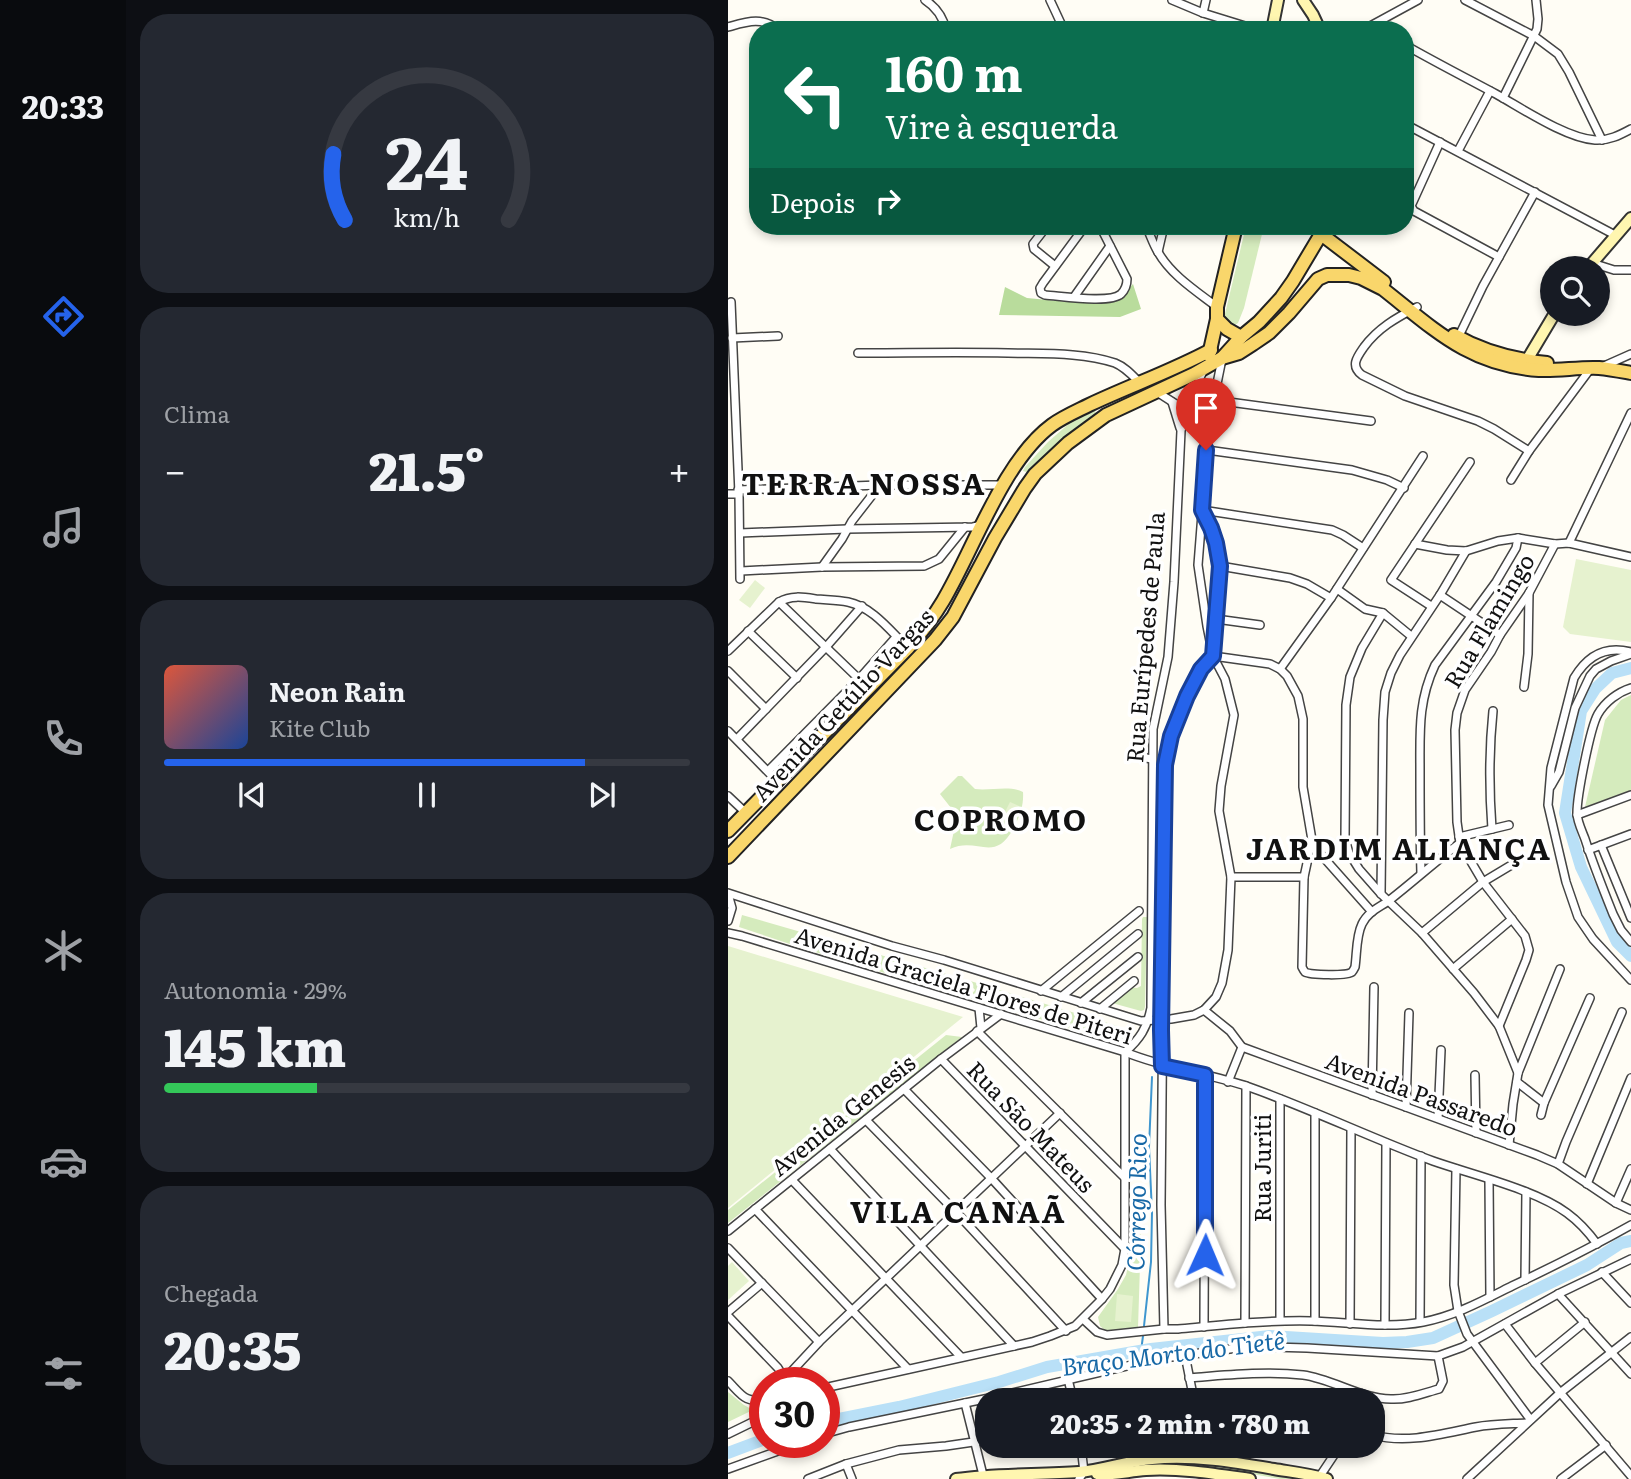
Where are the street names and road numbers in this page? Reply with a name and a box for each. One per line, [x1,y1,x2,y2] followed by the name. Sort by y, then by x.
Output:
[1116,509,1172,764] street label: Rua Eurípedes de Paula
[1434,546,1542,694] street label: Rua Flamingo
[743,600,941,808] street label: Avenida Getúlio Vargas
[791,916,1137,1052] street label: Avenida Graciela Flores de Piteri
[1321,1042,1523,1144] street label: Avenida Passaredo
[762,1045,922,1183] street label: Avenida Genesis
[960,1053,1104,1199] street label: Rua São Mateus
[1244,1113,1278,1222] street label: Rua Juriti

